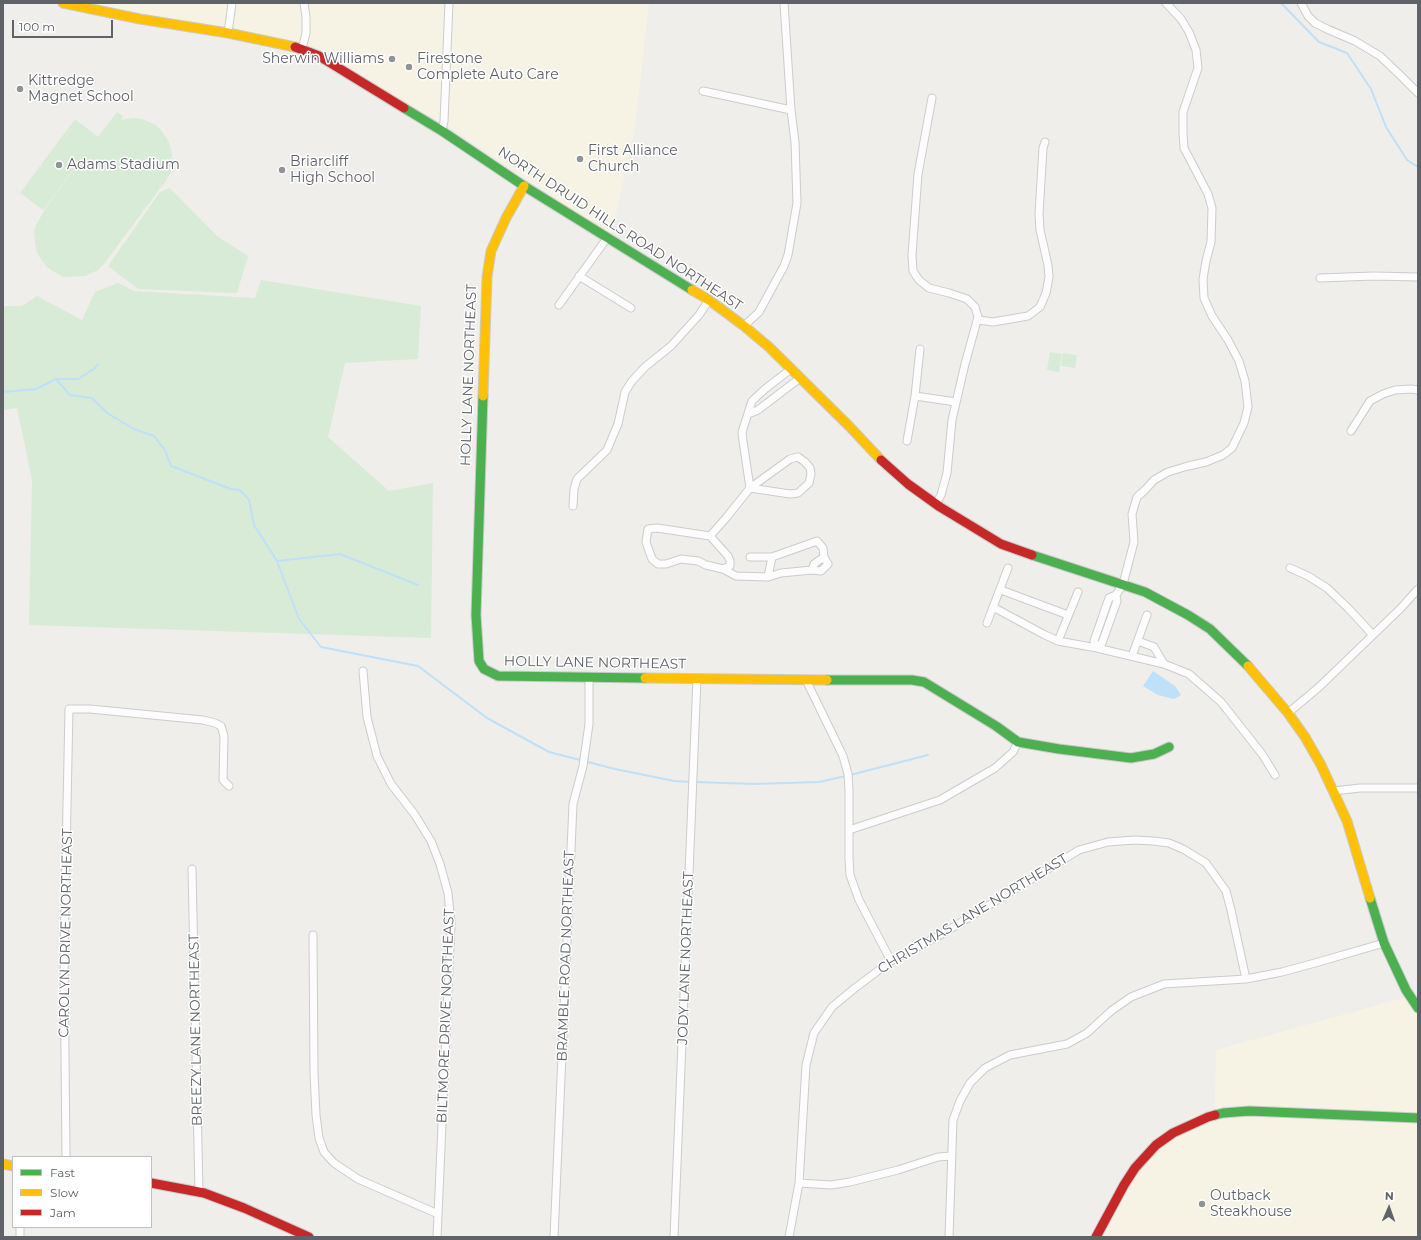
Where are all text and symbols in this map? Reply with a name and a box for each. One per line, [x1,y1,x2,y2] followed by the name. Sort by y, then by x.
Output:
[14,12,115,38] scale bar
[19,19,55,34] text: 100 m
[262,51,384,67] place label: Sherwin Williams
[417,51,559,84] place label: Firestone Complete Auto Care
[387,54,397,64] marker: Sherwin Williams
[404,62,414,72] marker: Firestone Complete Auto Care
[28,73,134,106] place label: Kittredge Magnet School
[15,84,25,94] marker: Kittredge Magnet School
[495,143,745,315] street label: NORTH DRUID HILLS ROAD NORTHEAST
[588,143,678,176] place label: First Alliance Church
[290,154,375,186] place label: Briarcliff High School
[575,154,585,164] marker: First Alliance Church
[67,157,180,173] place label: Adams Stadium
[54,160,64,170] marker: Adams Stadium
[277,165,287,175] marker: Briarcliff High School
[457,284,481,466] street label: HOLLY LANE NORTHEAST
[504,653,686,673] street label: HOLLY LANE NORTHEAST
[56,828,76,1038] street label: CAROLYN DRIVE NORTHEAST
[554,850,578,1062] street label: BRAMBLE ROAD NORTHEAST
[875,850,1071,978] street label: CHRISTMAS LANE NORTHEAST
[675,871,697,1045] street label: JODY LANE NORTHEAST
[434,908,458,1124] street label: BILTMORE DRIVE NORTHEAST
[186,934,206,1126] street label: BREEZY LANE NORTHEAST
[12,1156,152,1228] legend
[50,1165,75,1180] text: Fast
[50,1185,79,1200] text: Slow
[1210,1188,1292,1220] place label: Outback Steakhouse
[1369,1188,1409,1228] north arrow
[1385,1189,1394,1203] text: N
[1197,1199,1207,1209] marker: Outback Steakhouse
[50,1205,76,1220] text: Jam

